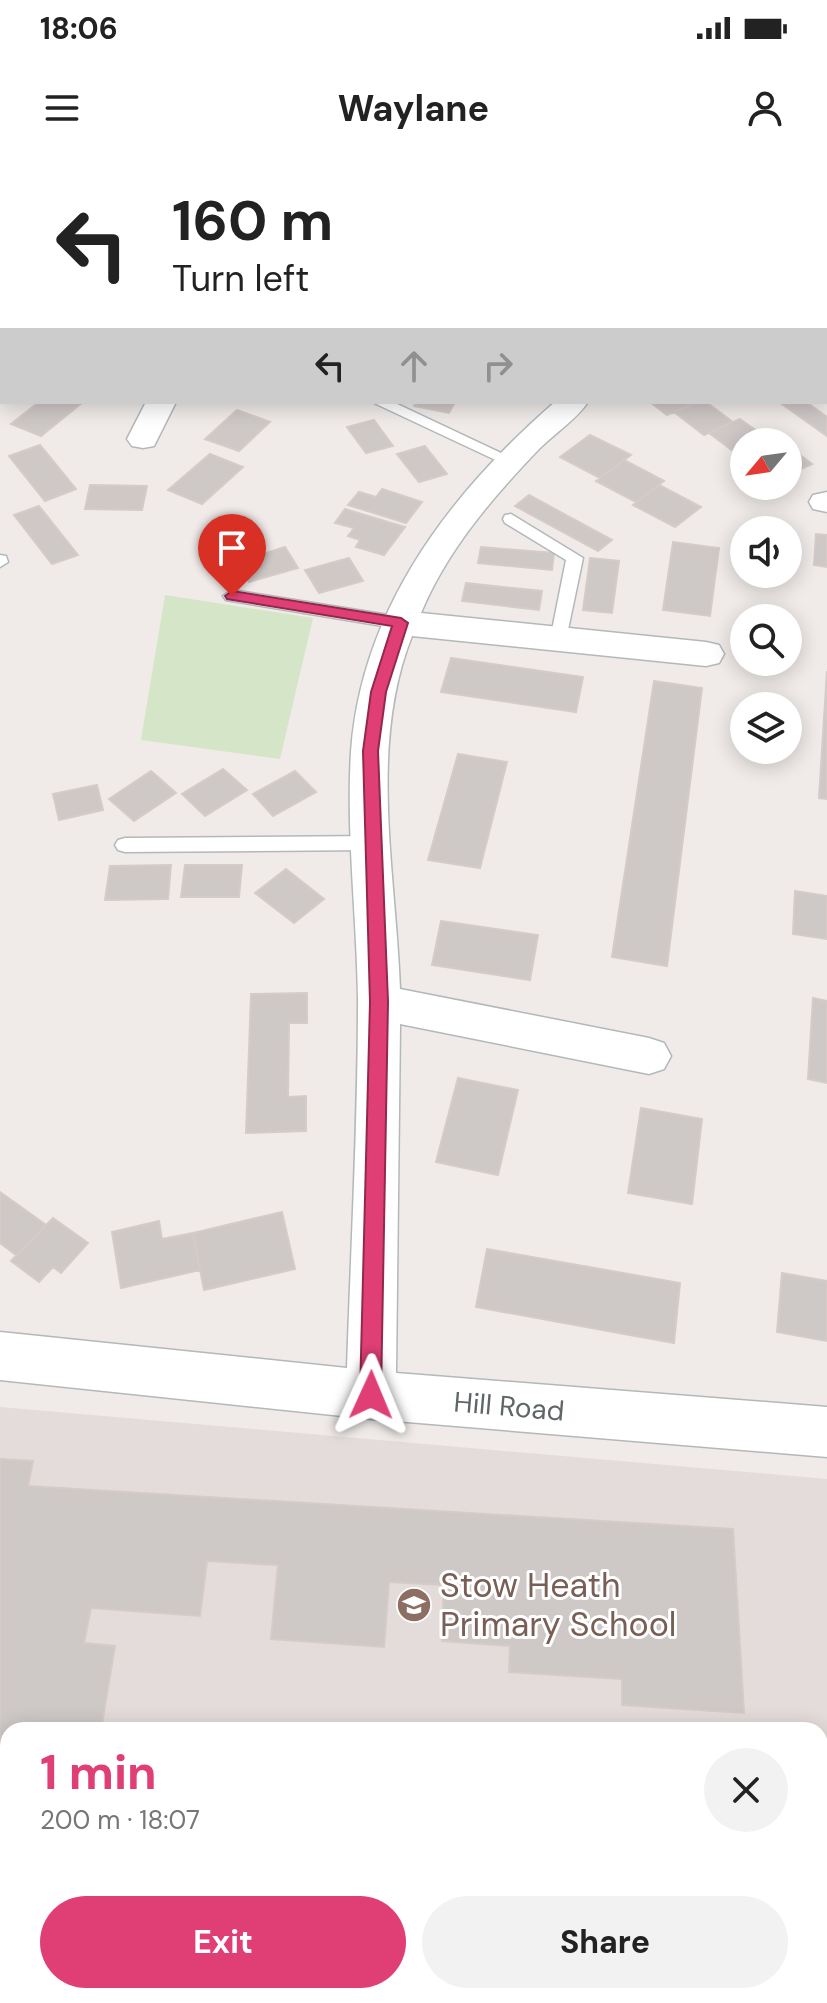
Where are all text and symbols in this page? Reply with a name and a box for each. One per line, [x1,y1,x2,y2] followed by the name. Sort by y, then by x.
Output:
[40,9,118,48] text: 18:06
[338,85,489,132] text: Waylane
[40,86,84,130] icon: menu
[743,86,787,130] icon: person
[172,184,333,257] text: 160 m
[40,192,144,296] icon: left
[172,255,309,302] text: Turn left
[308,344,352,388] icon: left
[392,344,436,388] icon: ahead
[476,344,520,388] icon: right
[730,428,802,500] north arrow
[730,428,802,764] map controls
[198,514,266,596] pin
[730,516,802,588] button: sound
[210,526,254,570] icon: arrive
[730,604,802,676] button: search
[730,692,802,764] button: layers
[329,1353,413,1437] position arrow
[452,1383,566,1430] street label: Hill Road
[440,1563,676,1647] place label: Stow Heath Primary School
[395,1586,433,1624] school or university icon: Stow Heath Primary School
[40,1741,157,1804] text: 1 min
[704,1748,788,1832] button: close
[40,1803,200,1837] text: 200 m · 18:07
[40,1896,406,1988] button: Exit
[422,1896,788,1988] button: Share

